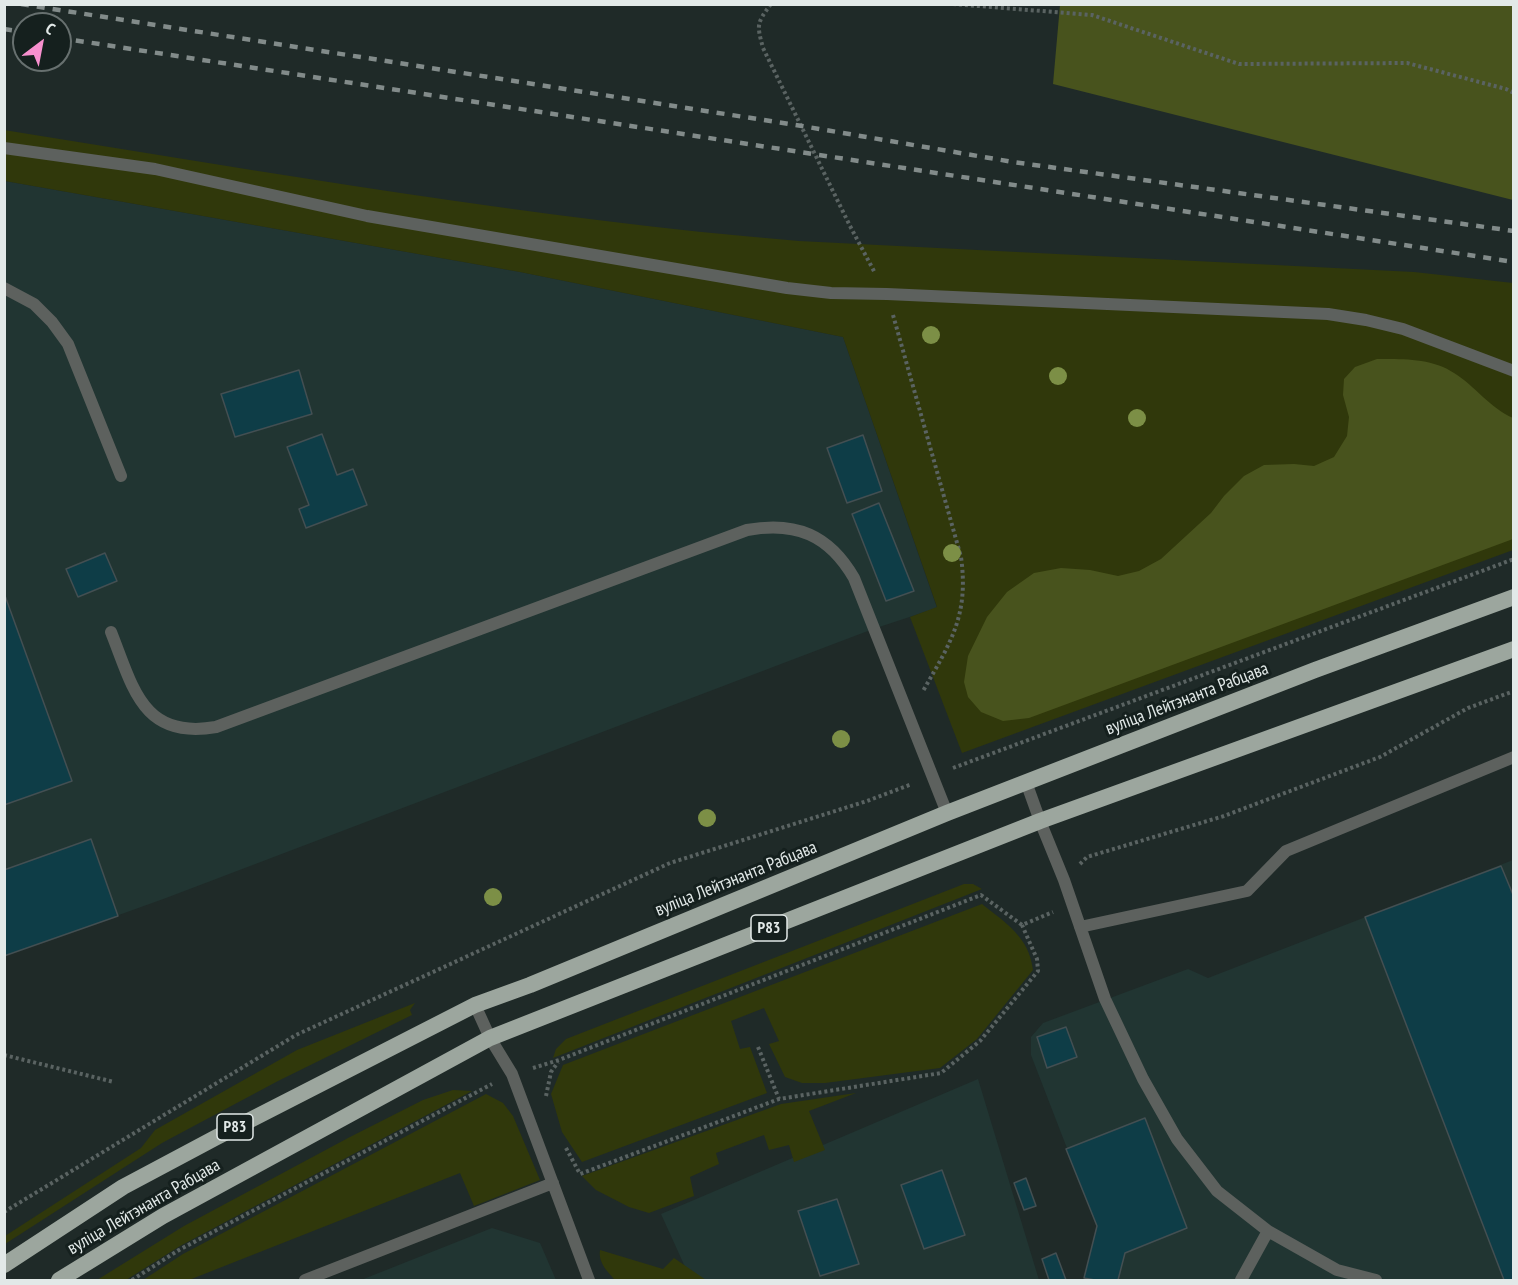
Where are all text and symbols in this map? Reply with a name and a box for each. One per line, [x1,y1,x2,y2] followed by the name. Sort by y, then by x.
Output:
[12,12,72,72] north arrow
[42,18,59,39] text: С
[1103,658,1271,740] street label: вуліца Лейтэнанта Рабцава
[652,837,820,921] street label: вуліца Лейтэнанта Рабцава
[751,915,787,941] road number: Р83
[217,1114,253,1140] road number: Р83
[64,1154,224,1260] street label: вуліца Лейтэнанта Рабцава

